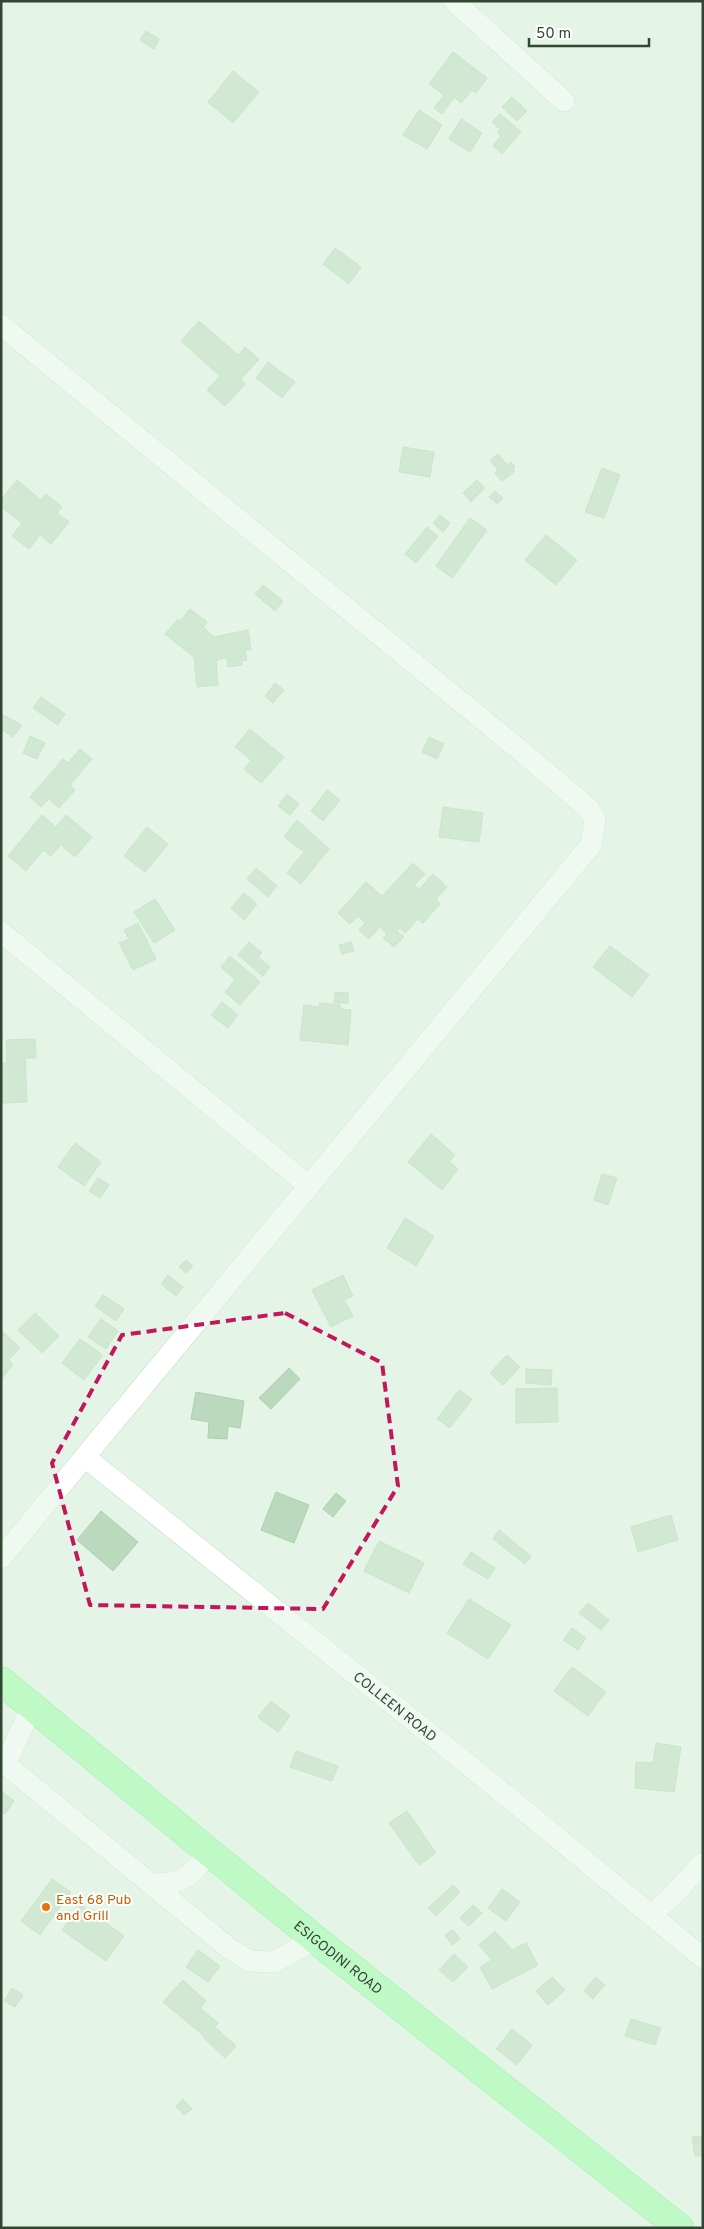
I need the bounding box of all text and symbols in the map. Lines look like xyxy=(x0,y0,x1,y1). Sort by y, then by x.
scale bar xyxy=(529,15,649,47)
text: 50 m xyxy=(536,25,571,44)
street label: COLLEEN ROAD xyxy=(349,1669,439,1746)
place label: East 68 Pub and Grill xyxy=(56,1892,131,1925)
marker: East 68 Pub and Grill xyxy=(40,1901,52,1913)
street label: ESIGODINI ROAD xyxy=(290,1918,385,1999)

